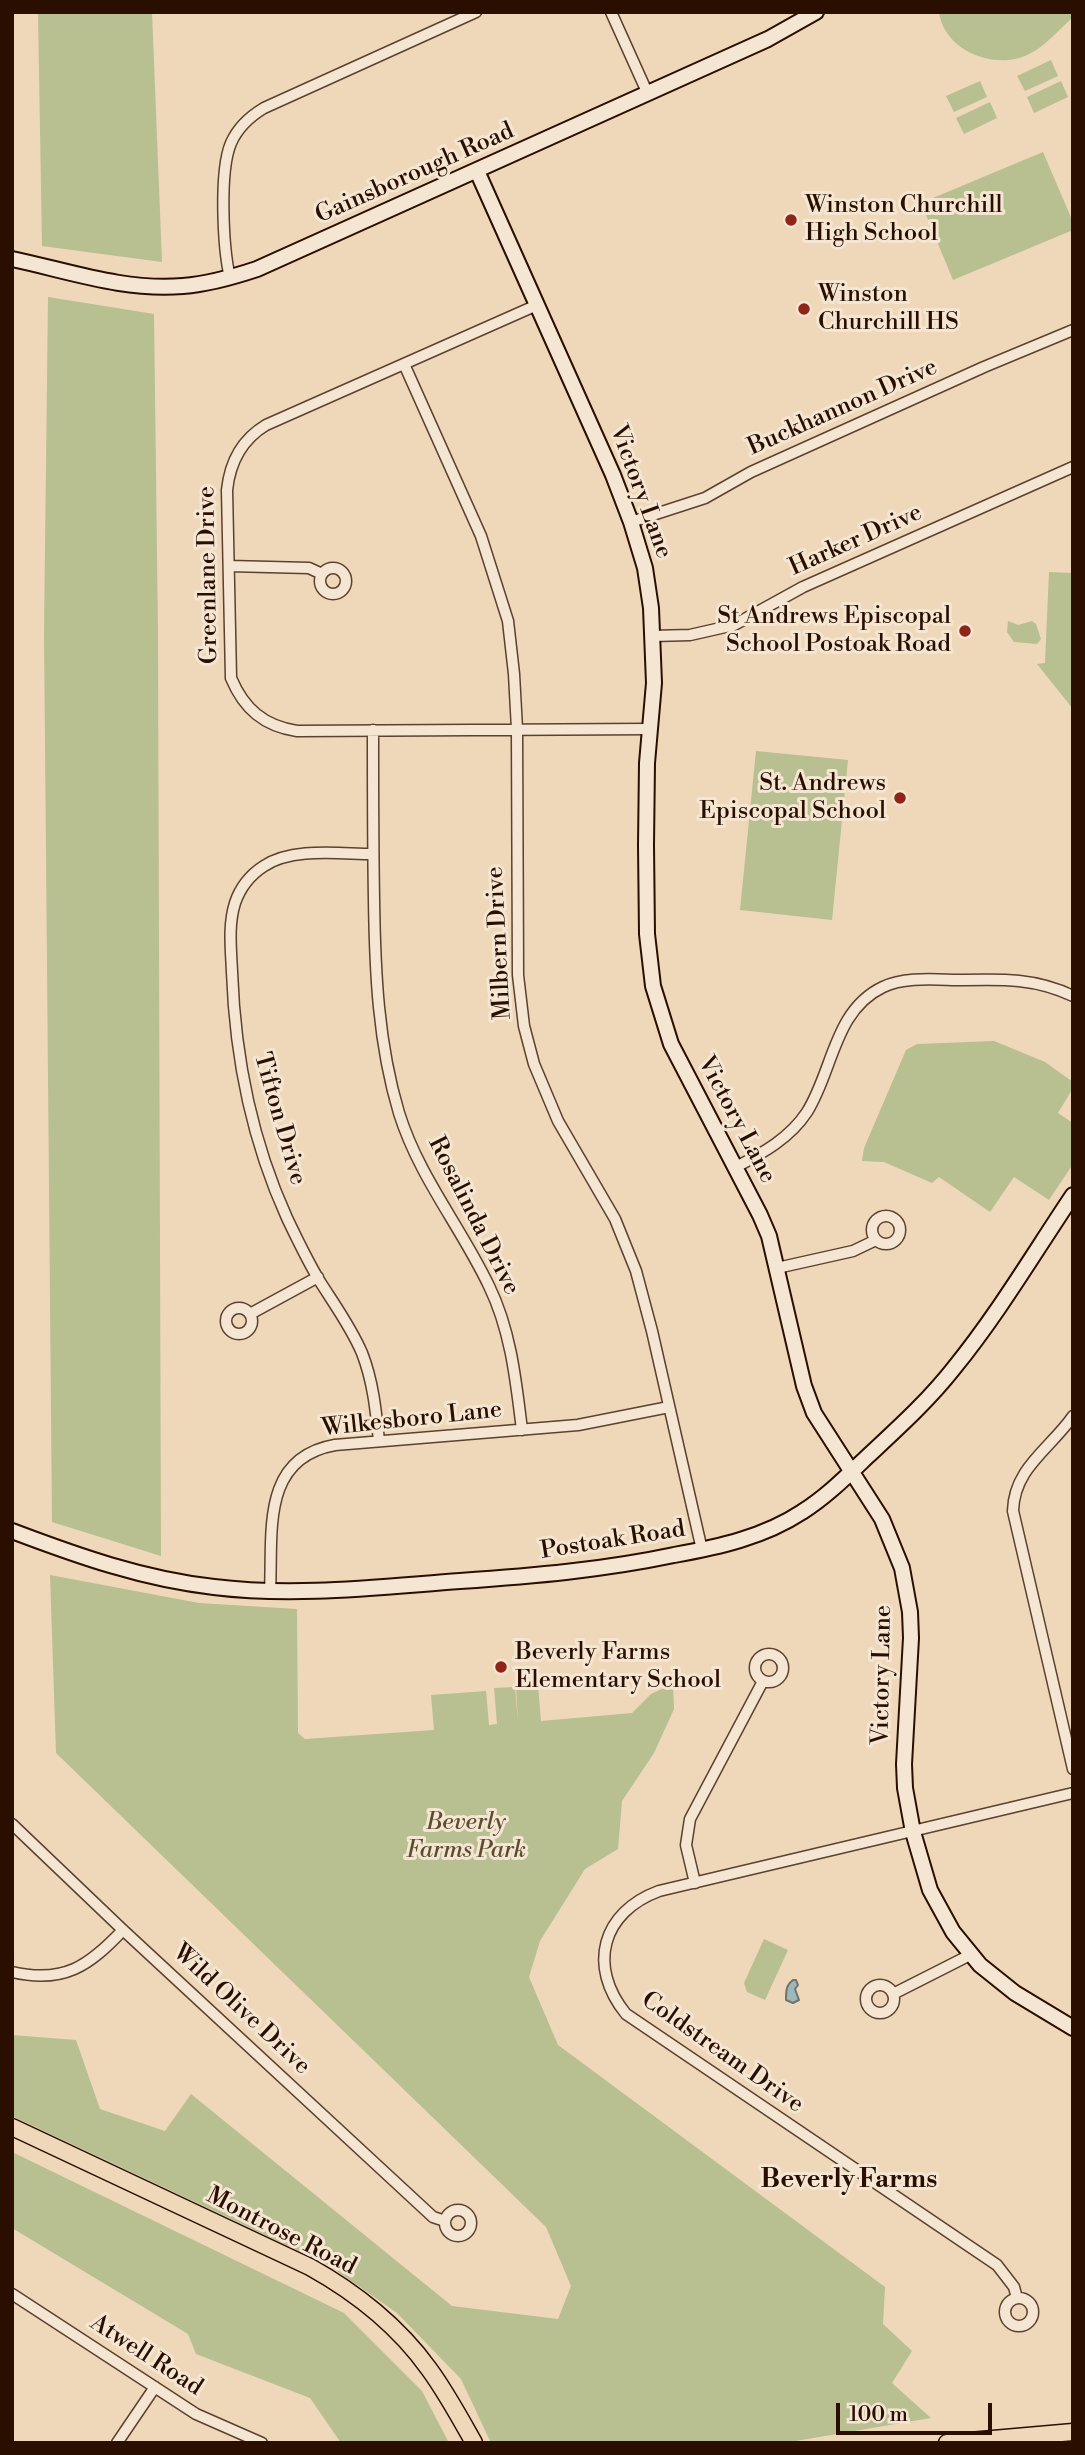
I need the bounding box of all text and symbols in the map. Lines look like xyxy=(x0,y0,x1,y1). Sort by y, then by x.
street label: Gainsborough Road xyxy=(311,117,519,231)
place label: Winston Churchill High School xyxy=(805,192,1003,248)
marker: Winston Churchill High School xyxy=(783,212,799,228)
place label: Winston Churchill HS xyxy=(818,281,959,337)
marker: Winston Churchill HS xyxy=(796,301,812,317)
street label: Buckhannon Drive xyxy=(744,353,942,463)
street label: Victory Lane xyxy=(603,421,677,563)
street label: Greenlane Drive xyxy=(193,486,225,664)
street label: Harker Drive xyxy=(785,499,927,583)
place label: St Andrews Episcopal School Postoak Road xyxy=(717,603,951,659)
marker: St Andrews Episcopal School Postoak Road xyxy=(957,623,973,639)
place label: St. Andrews Episcopal School xyxy=(699,770,886,826)
marker: St. Andrews Episcopal School xyxy=(892,790,908,806)
street label: Milbern Drive xyxy=(482,866,518,1020)
street label: Tifton Drive xyxy=(246,1050,312,1188)
street label: Victory Lane xyxy=(690,1052,782,1188)
street label: Rosalinda Drive xyxy=(421,1132,525,1300)
street label: Wilkesboro Lane xyxy=(320,1396,504,1444)
street label: Postoak Road xyxy=(539,1515,687,1567)
street label: Victory Lane xyxy=(867,1605,899,1745)
place label: Beverly Farms Elementary School xyxy=(515,1639,721,1695)
marker: Beverly Farms Elementary School xyxy=(493,1659,509,1675)
park label: Beverly Farms Park xyxy=(406,1809,526,1865)
street label: Wild Olive Drive xyxy=(166,1939,316,2081)
street label: Coldstream Drive xyxy=(635,1986,809,2120)
district label: Beverly Farms xyxy=(761,2165,937,2197)
street label: Montrose Road xyxy=(201,2182,361,2282)
street label: Atwell Road xyxy=(84,2309,208,2403)
scale bar xyxy=(840,2388,996,2432)
text: 100 m xyxy=(849,2402,908,2428)

